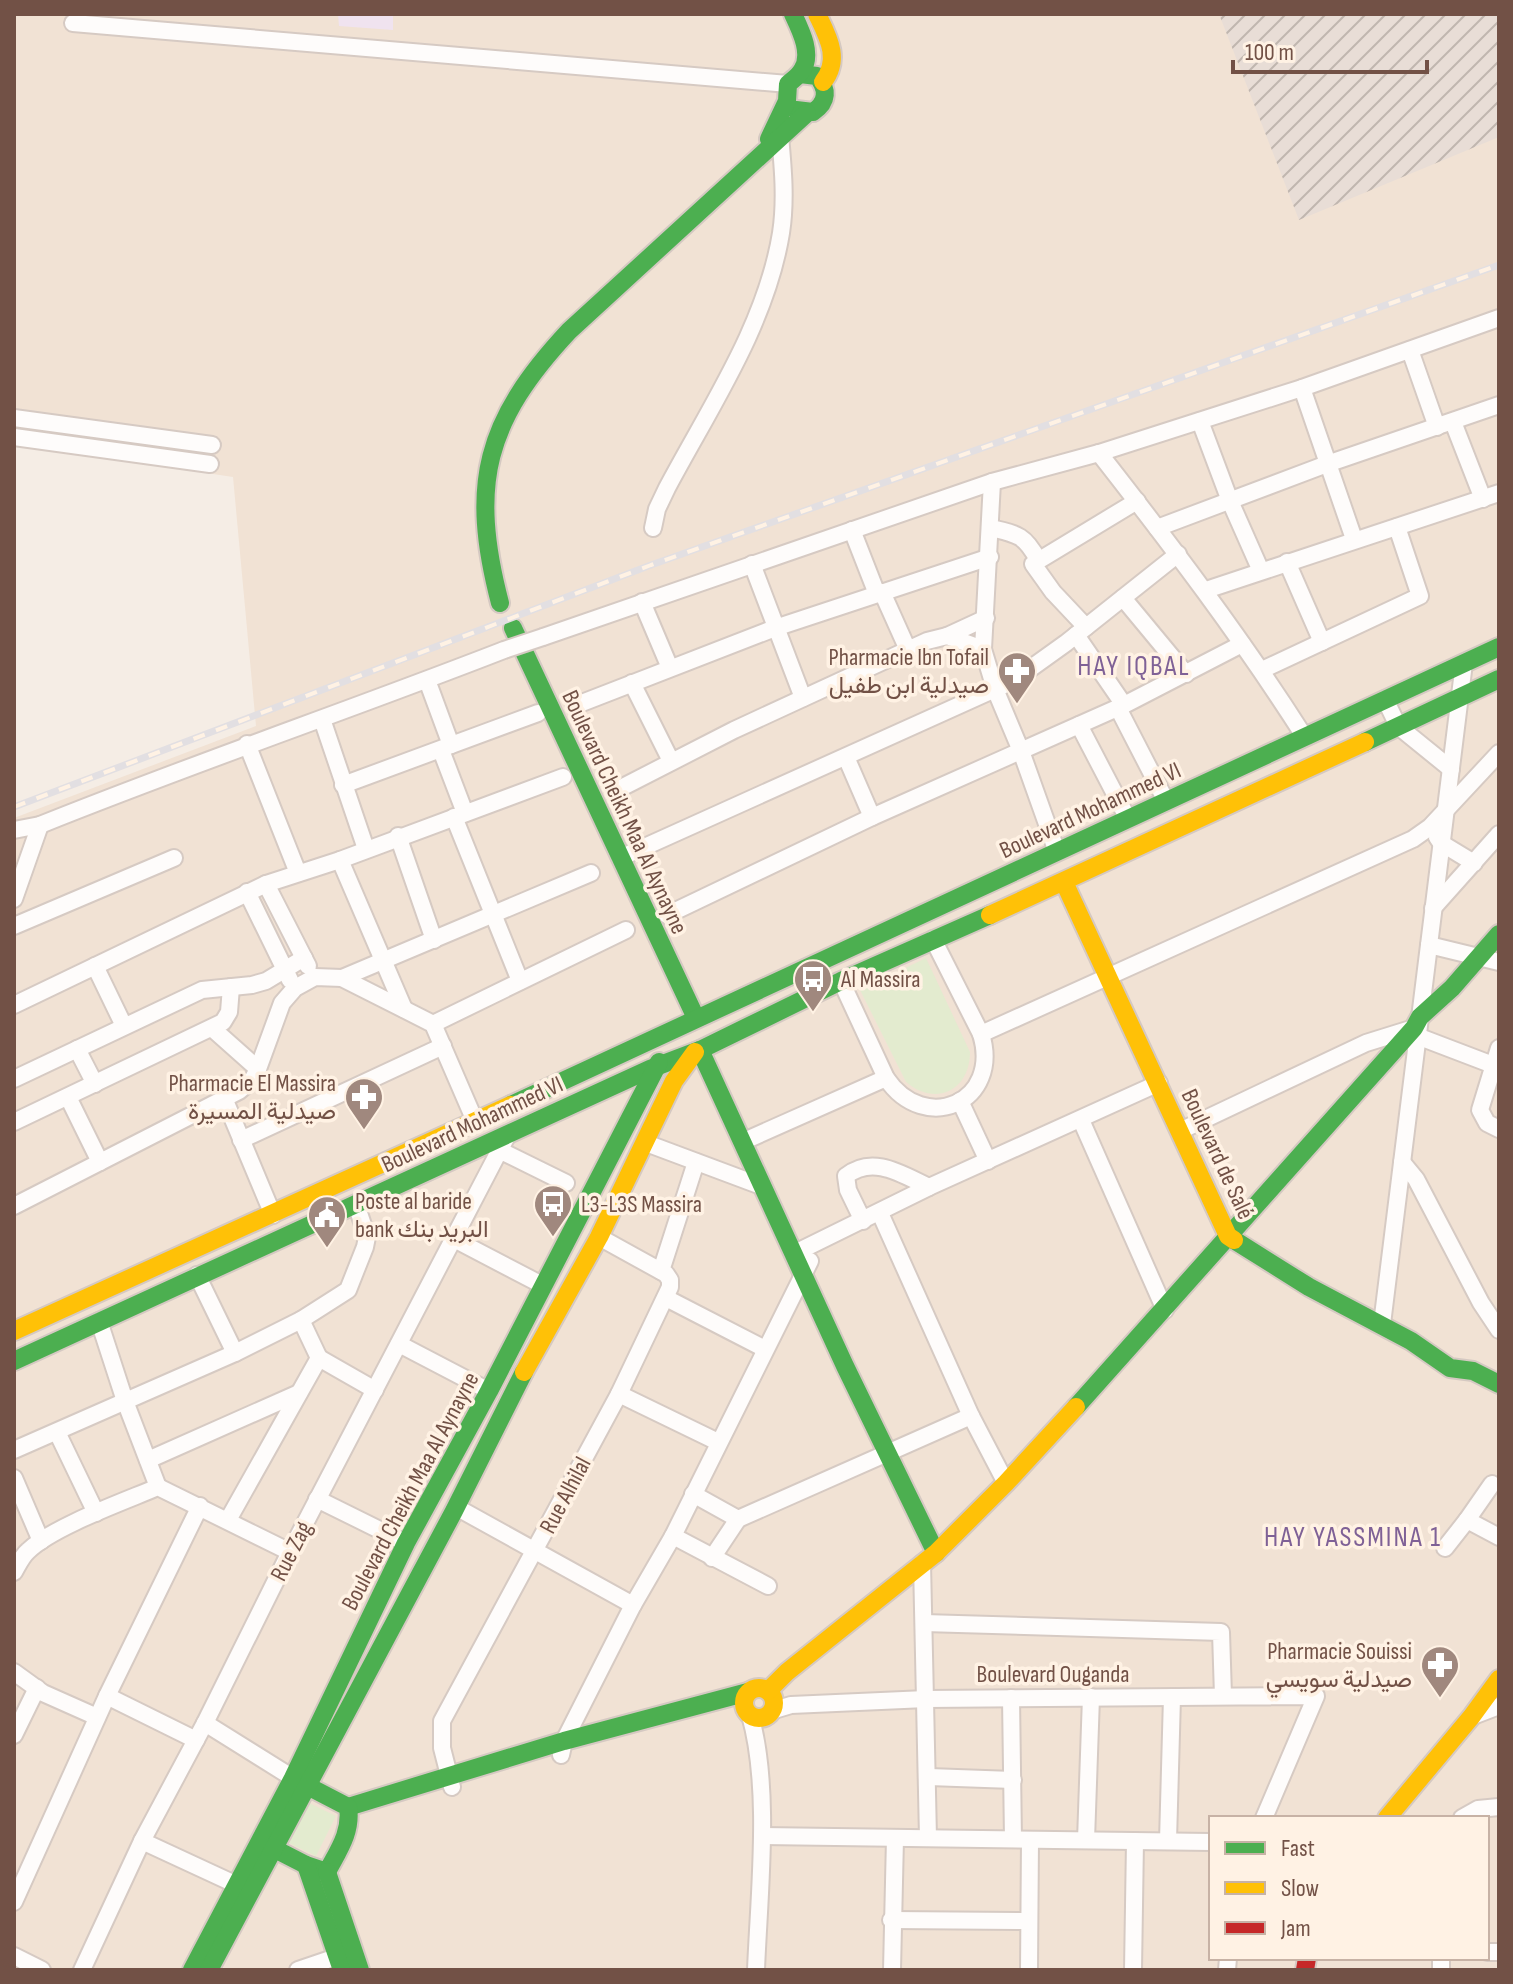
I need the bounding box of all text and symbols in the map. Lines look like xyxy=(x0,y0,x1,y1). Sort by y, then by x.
scale bar xyxy=(1233,24,1427,74)
text: 100 m xyxy=(1245,38,1294,67)
place label: Pharmacie Ibn Tofail صيدلية ابن طفيل xyxy=(829,643,989,700)
pharmacy icon: Pharmacie Ibn Tofail صيدلية ابن طفيل xyxy=(996,650,1038,705)
district label: HAY IQBAL xyxy=(1077,650,1191,683)
street label: Boulevard Cheikh Maa Al Aynayne xyxy=(555,686,694,939)
street label: Boulevard Mohammed VI xyxy=(995,756,1186,865)
bus stop icon: Al Massira xyxy=(792,958,834,1013)
place label: Al Massira xyxy=(840,965,921,994)
place label: Pharmacie El Massira صيدلية المسيرة xyxy=(168,1069,336,1126)
street label: Boulevard Mohammed VI xyxy=(377,1070,568,1179)
pharmacy icon: Pharmacie El Massira صيدلية المسيرة xyxy=(343,1076,385,1131)
street label: Boulevard de Salé xyxy=(1175,1085,1260,1224)
bus stop icon: L3-L3S Massira xyxy=(532,1183,574,1238)
place label: Poste al baride bank البريد بنك xyxy=(355,1187,489,1244)
place label: L3-L3S Massira xyxy=(581,1190,702,1219)
public building icon: Poste al baride bank البريد بنك xyxy=(306,1194,348,1249)
street label: Boulevard Cheikh Maa Al Aynayne xyxy=(335,1367,486,1615)
street label: Rue Alhilal xyxy=(533,1452,598,1538)
street label: Rue Zag xyxy=(264,1517,319,1586)
district label: HAY YASSMINA 1 xyxy=(1264,1521,1442,1554)
place label: Pharmacie Souissi صيدلية سويسي xyxy=(1266,1637,1412,1698)
pharmacy icon: Pharmacie Souissi صيدلية سويسي xyxy=(1419,1644,1461,1699)
street label: Boulevard Ouganda xyxy=(977,1660,1130,1689)
legend xyxy=(1209,1816,1489,1960)
text: Fast xyxy=(1281,1834,1315,1863)
text: Slow xyxy=(1281,1874,1319,1903)
text: Jam xyxy=(1280,1914,1311,1943)

